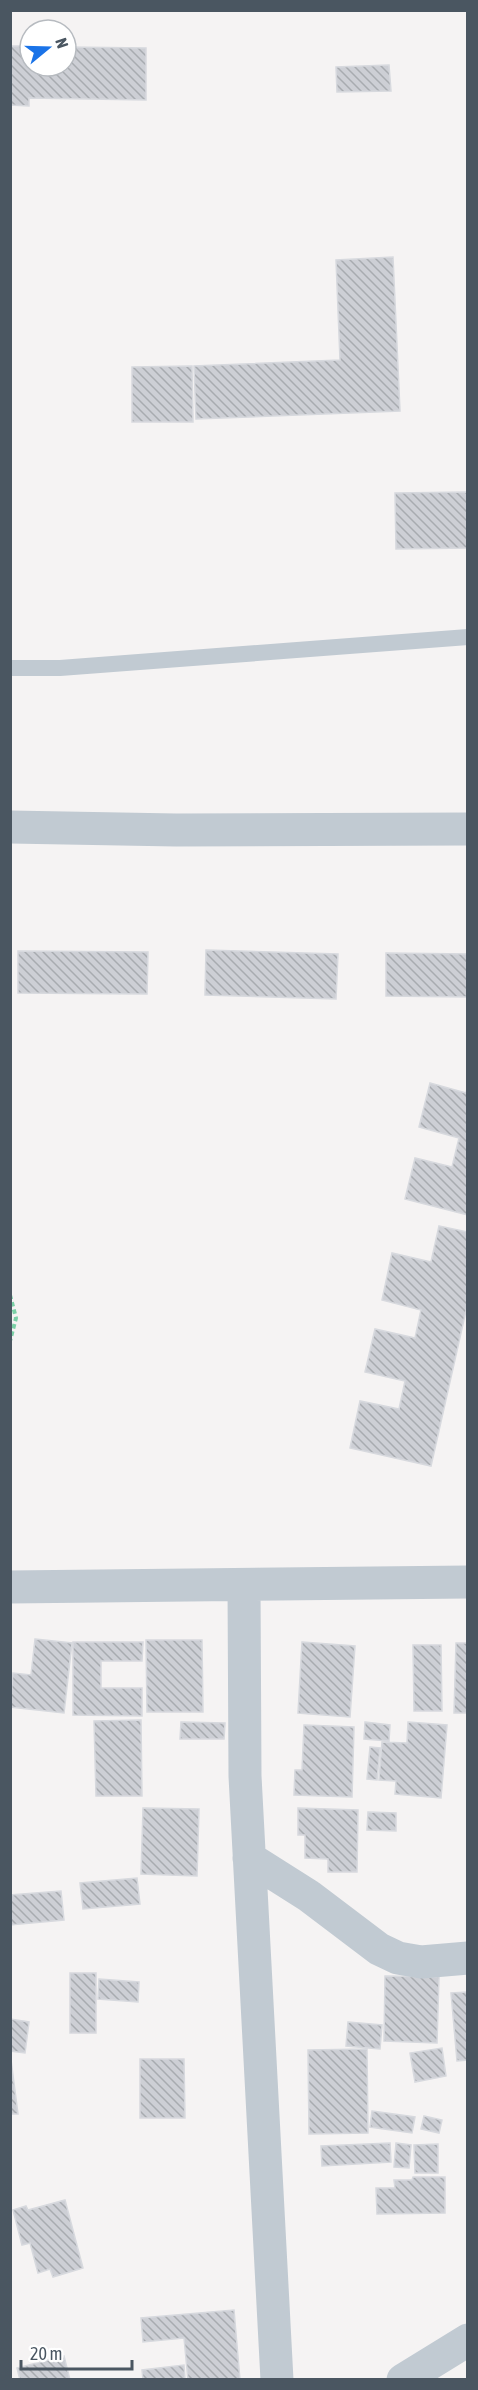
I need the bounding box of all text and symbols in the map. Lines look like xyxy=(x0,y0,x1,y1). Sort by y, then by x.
north arrow xyxy=(18,18,78,78)
text: N xyxy=(52,36,72,51)
scale bar xyxy=(21,2333,132,2371)
text: 20 m xyxy=(30,2343,62,2364)

